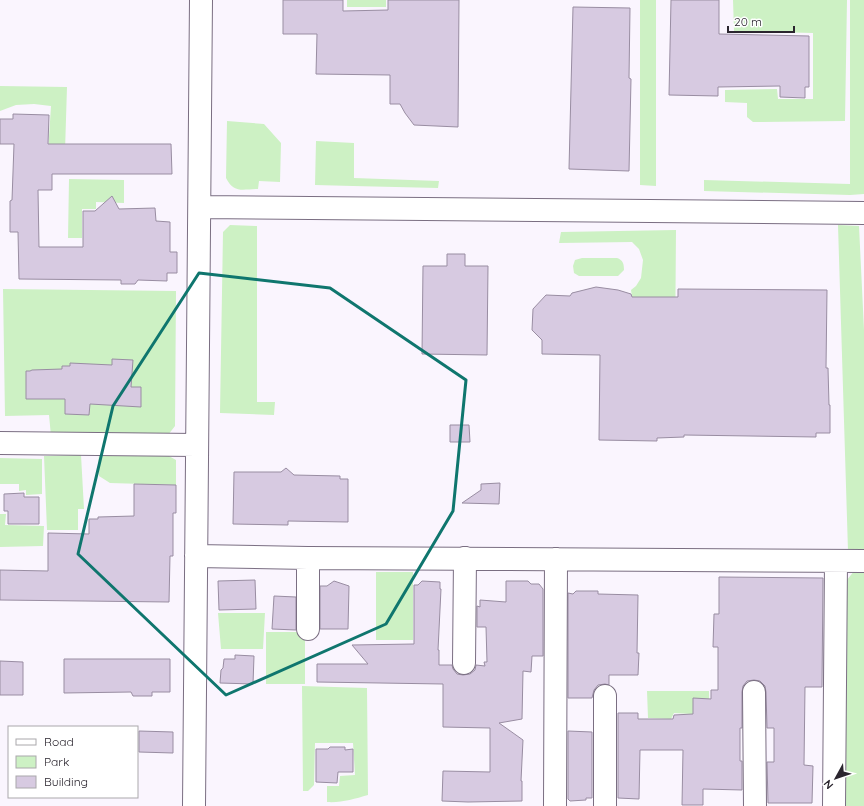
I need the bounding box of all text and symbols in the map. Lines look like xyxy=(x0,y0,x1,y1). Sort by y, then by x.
scale bar xyxy=(728,8,794,34)
text: 20 m xyxy=(734,14,762,29)
legend xyxy=(8,726,138,798)
text: Road xyxy=(44,734,74,749)
text: Park xyxy=(44,754,69,769)
north arrow xyxy=(816,758,856,798)
text: Building xyxy=(44,774,88,789)
text: N xyxy=(820,777,836,792)

